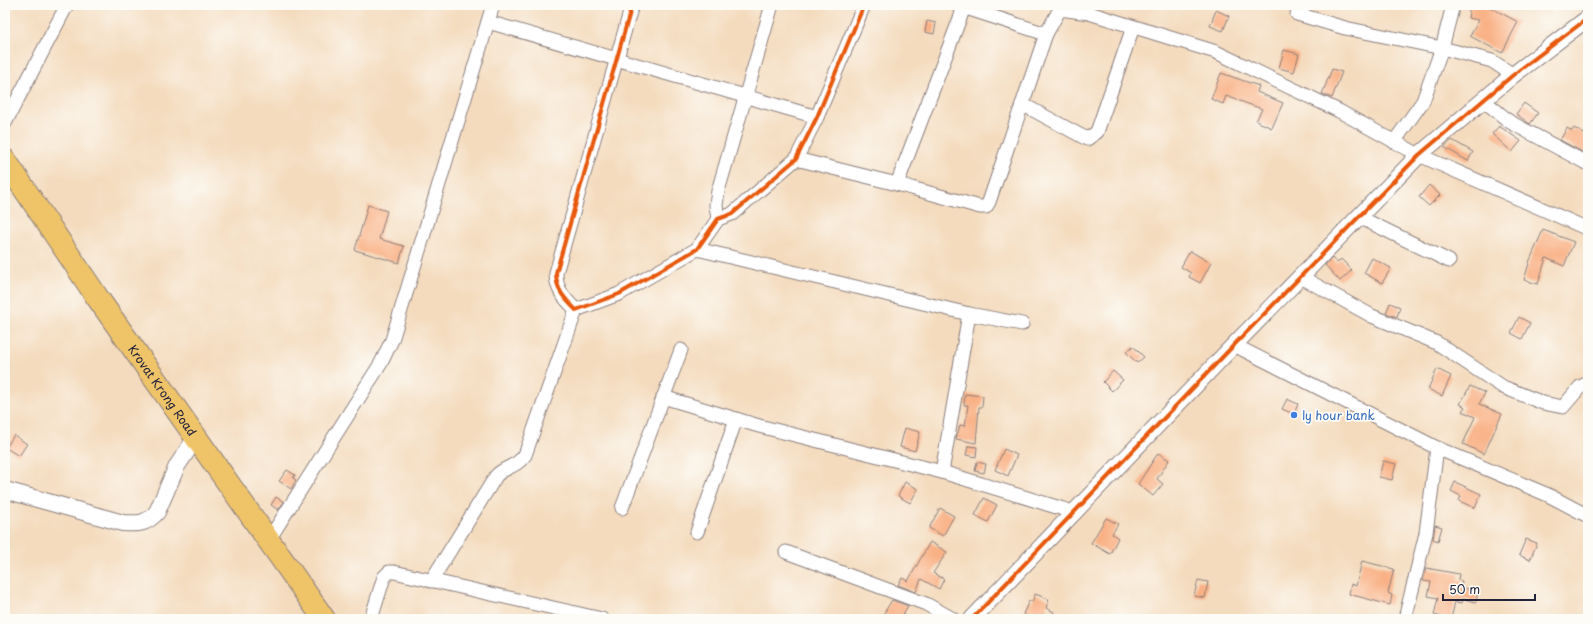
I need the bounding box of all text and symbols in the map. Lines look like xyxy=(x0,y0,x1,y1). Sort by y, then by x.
street label: Krovat Krong Road xyxy=(124,341,201,439)
place label: ly hour bank xyxy=(1302,406,1375,424)
marker: ly hour bank xyxy=(1289,410,1299,420)
scale bar xyxy=(1443,576,1535,602)
text: 50 m xyxy=(1449,580,1480,598)

